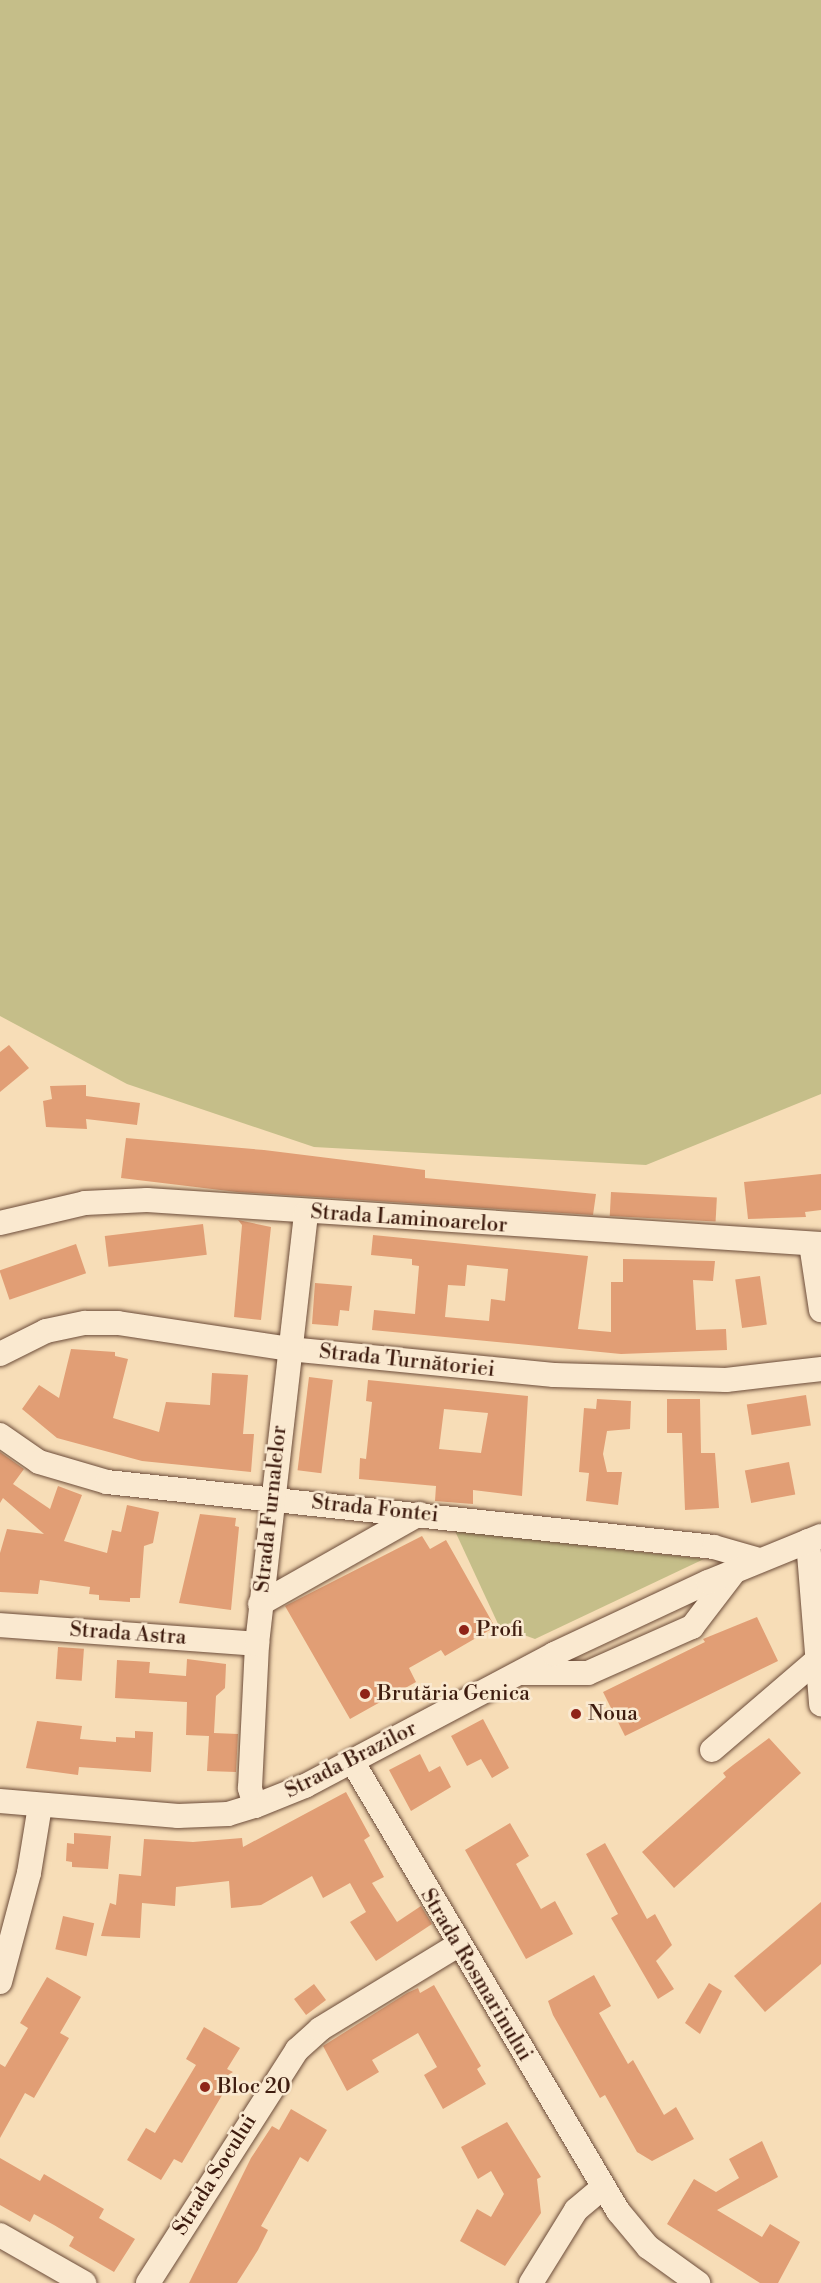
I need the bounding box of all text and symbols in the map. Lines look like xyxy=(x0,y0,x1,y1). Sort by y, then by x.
street label: Strada Laminoarelor xyxy=(310,1200,508,1238)
street label: Strada Turnătoriei xyxy=(318,1339,496,1383)
street label: Strada Furnalelor xyxy=(250,1424,292,1594)
street label: Strada Fontei xyxy=(310,1490,440,1528)
street label: Strada Astra xyxy=(69,1617,187,1651)
place label: Profi xyxy=(476,1617,524,1643)
marker: Profi xyxy=(457,1623,471,1637)
place label: Brutăria Genica xyxy=(377,1681,530,1707)
marker: Brutăria Genica xyxy=(358,1687,372,1701)
place label: Noua xyxy=(588,1701,638,1727)
marker: Noua xyxy=(569,1707,583,1721)
street label: Strada Brazilor xyxy=(281,1716,421,1804)
street label: Strada Rosmarinului xyxy=(415,1884,537,2066)
place label: Bloc 20 xyxy=(217,2074,291,2100)
marker: Bloc 20 xyxy=(198,2080,212,2094)
street label: Strada Socului xyxy=(168,2110,262,2240)

